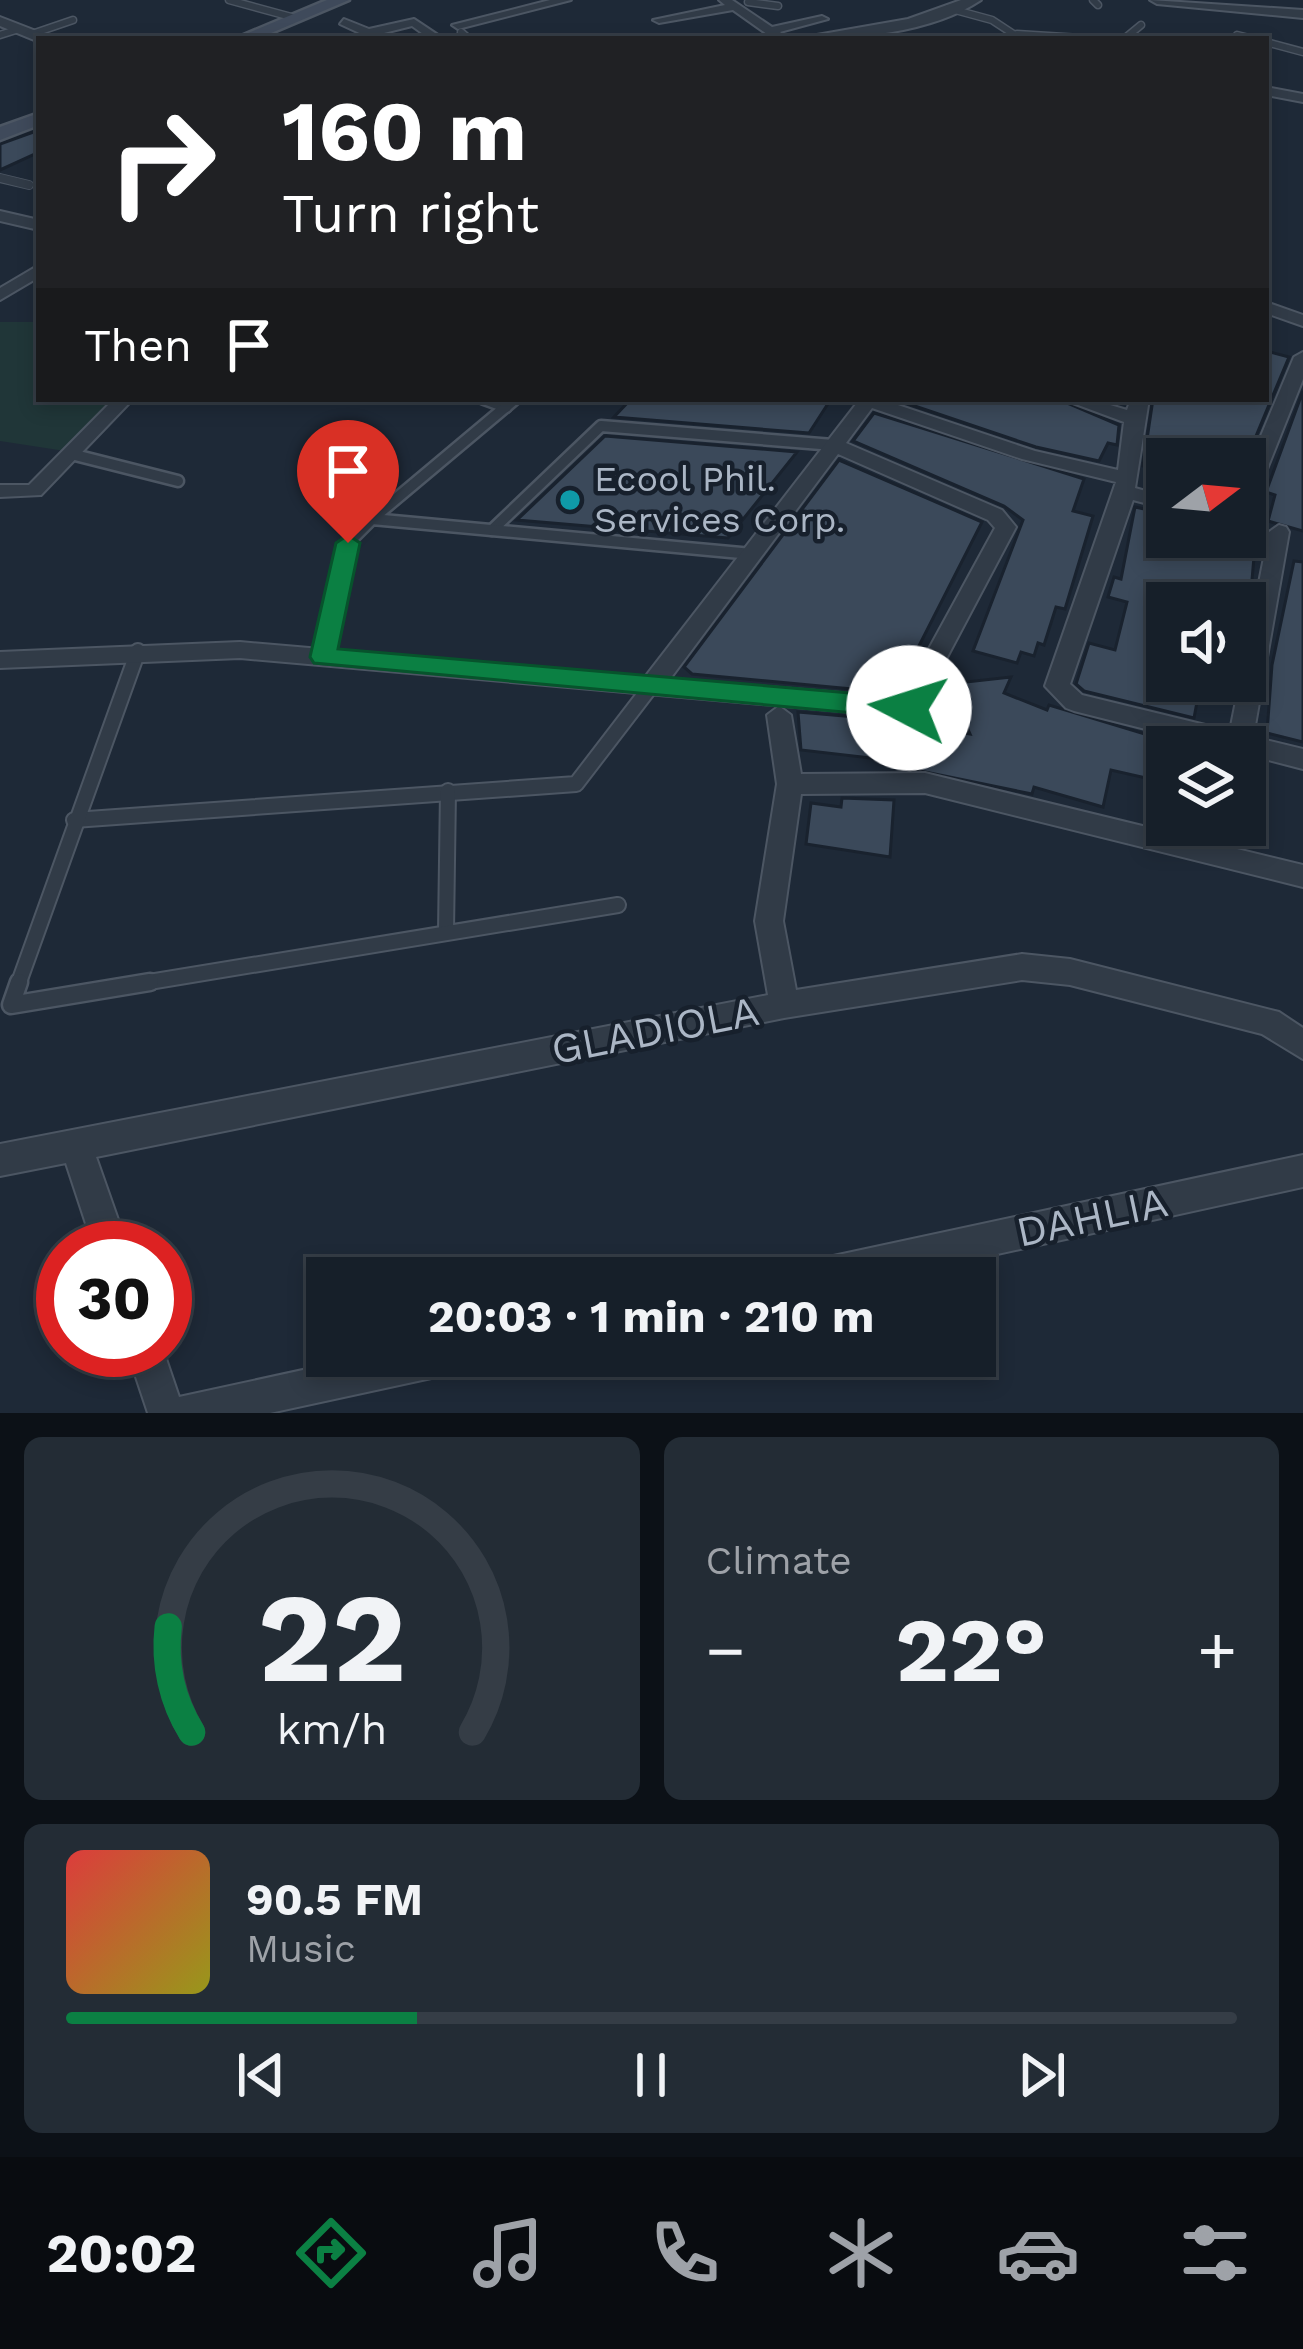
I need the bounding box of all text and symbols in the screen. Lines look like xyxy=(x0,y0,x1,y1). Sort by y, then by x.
text: 160 m xyxy=(282,82,527,180)
icon: right xyxy=(84,84,240,240)
text: Turn right xyxy=(282,182,539,245)
icon: arrive xyxy=(216,312,282,378)
text: Then xyxy=(84,319,192,372)
pin xyxy=(297,420,399,543)
icon: arrive xyxy=(315,438,381,504)
north arrow xyxy=(1146,438,1266,558)
map controls xyxy=(1146,438,1266,846)
place label: Ecool Phil. Services Corp. xyxy=(594,458,845,541)
marker: Ecool Phil. Services Corp. xyxy=(557,487,583,513)
button: sound xyxy=(1146,582,1266,702)
position arrow xyxy=(846,645,972,771)
button: layers xyxy=(1146,726,1266,846)
street label: GLADIOLA xyxy=(547,986,763,1074)
street label: DAHLIA xyxy=(1012,1177,1172,1257)
speed limit sign: 30 xyxy=(36,1221,192,1377)
text: 20:03 · 1 min · 210 m xyxy=(428,1290,874,1343)
text: Climate xyxy=(706,1538,852,1583)
text: 22 xyxy=(257,1565,406,1711)
text: 22° xyxy=(895,1597,1047,1703)
text: − xyxy=(706,1612,745,1689)
text: + xyxy=(1197,1612,1237,1689)
text: km/h xyxy=(276,1703,387,1753)
text: 90.5 FM xyxy=(246,1873,423,1926)
text: Music xyxy=(246,1926,356,1971)
icon: previous xyxy=(228,2042,294,2108)
icon: pause xyxy=(618,2042,684,2108)
icon: next xyxy=(1009,2042,1075,2108)
icon: directions xyxy=(289,2211,373,2295)
icon: music xyxy=(466,2211,550,2295)
icon: phone xyxy=(643,2211,727,2295)
icon: climate xyxy=(819,2211,903,2295)
icon: car xyxy=(996,2211,1080,2295)
icon: filters xyxy=(1173,2211,1257,2295)
text: 20:02 xyxy=(46,2222,197,2285)

